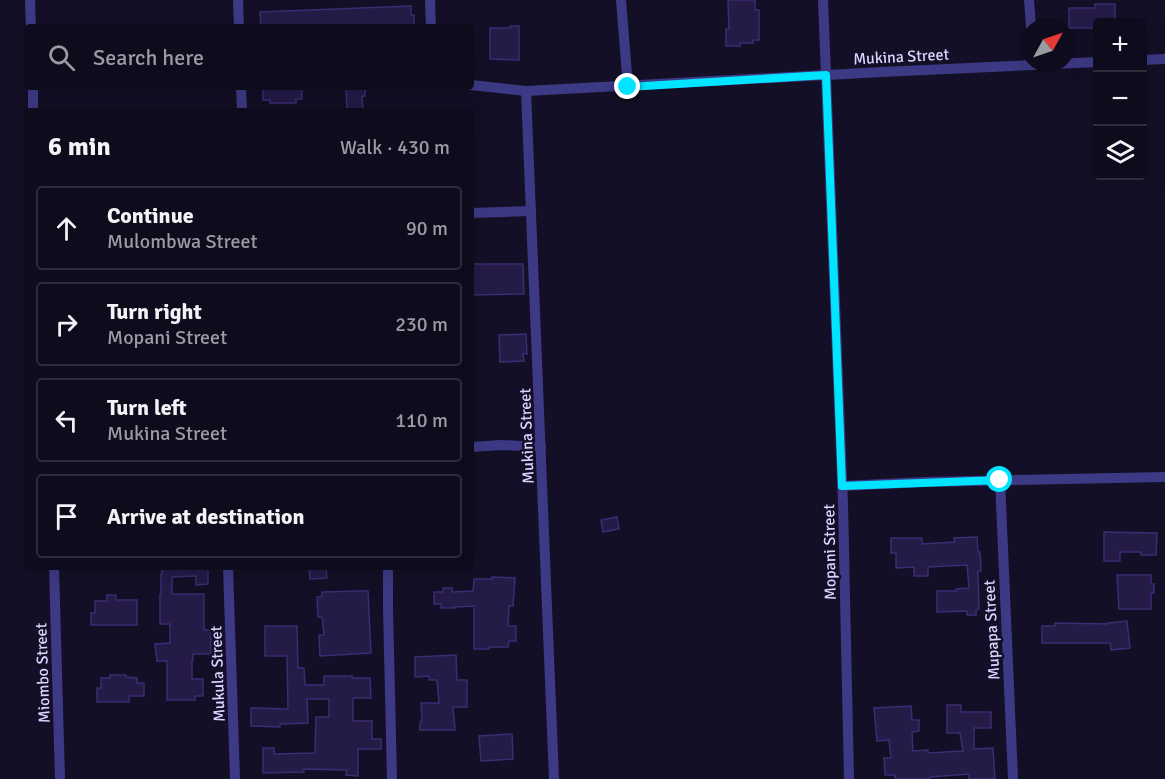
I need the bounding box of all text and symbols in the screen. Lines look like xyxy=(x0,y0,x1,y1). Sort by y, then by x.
north arrow xyxy=(1021,18,1075,72)
map controls xyxy=(1093,18,1147,180)
button: + xyxy=(1093,18,1147,72)
search box xyxy=(24,24,474,90)
icon: search xyxy=(45,41,78,74)
text: Search here xyxy=(93,44,204,71)
street label: Mukina Street xyxy=(853,44,950,69)
button: − xyxy=(1093,72,1147,126)
route end xyxy=(614,73,640,99)
button: layers xyxy=(1093,126,1147,180)
text: 6 min xyxy=(48,131,111,163)
text: Walk · 430 m xyxy=(340,135,450,160)
text: Continue xyxy=(107,202,194,229)
icon: ahead xyxy=(50,212,83,245)
text: 90 m xyxy=(406,216,448,241)
text: Mulombwa Street xyxy=(107,229,258,254)
text: Turn right xyxy=(107,298,202,325)
icon: right xyxy=(50,308,83,341)
text: 230 m xyxy=(395,312,448,337)
text: Mopani Street xyxy=(107,325,227,350)
street label: Mukina Street xyxy=(515,387,539,484)
text: Turn left xyxy=(107,394,187,421)
icon: left xyxy=(50,404,83,437)
text: 110 m xyxy=(395,408,448,433)
text: Mukina Street xyxy=(107,421,227,446)
route start xyxy=(986,466,1012,492)
icon: arrive xyxy=(50,500,83,533)
text: Arrive at destination xyxy=(107,503,304,530)
street label: Mopani Street xyxy=(819,503,841,600)
street label: Mupapa Street xyxy=(979,579,1005,680)
street label: Miombo Street xyxy=(31,622,55,723)
street label: Mukula Street xyxy=(206,625,230,722)

